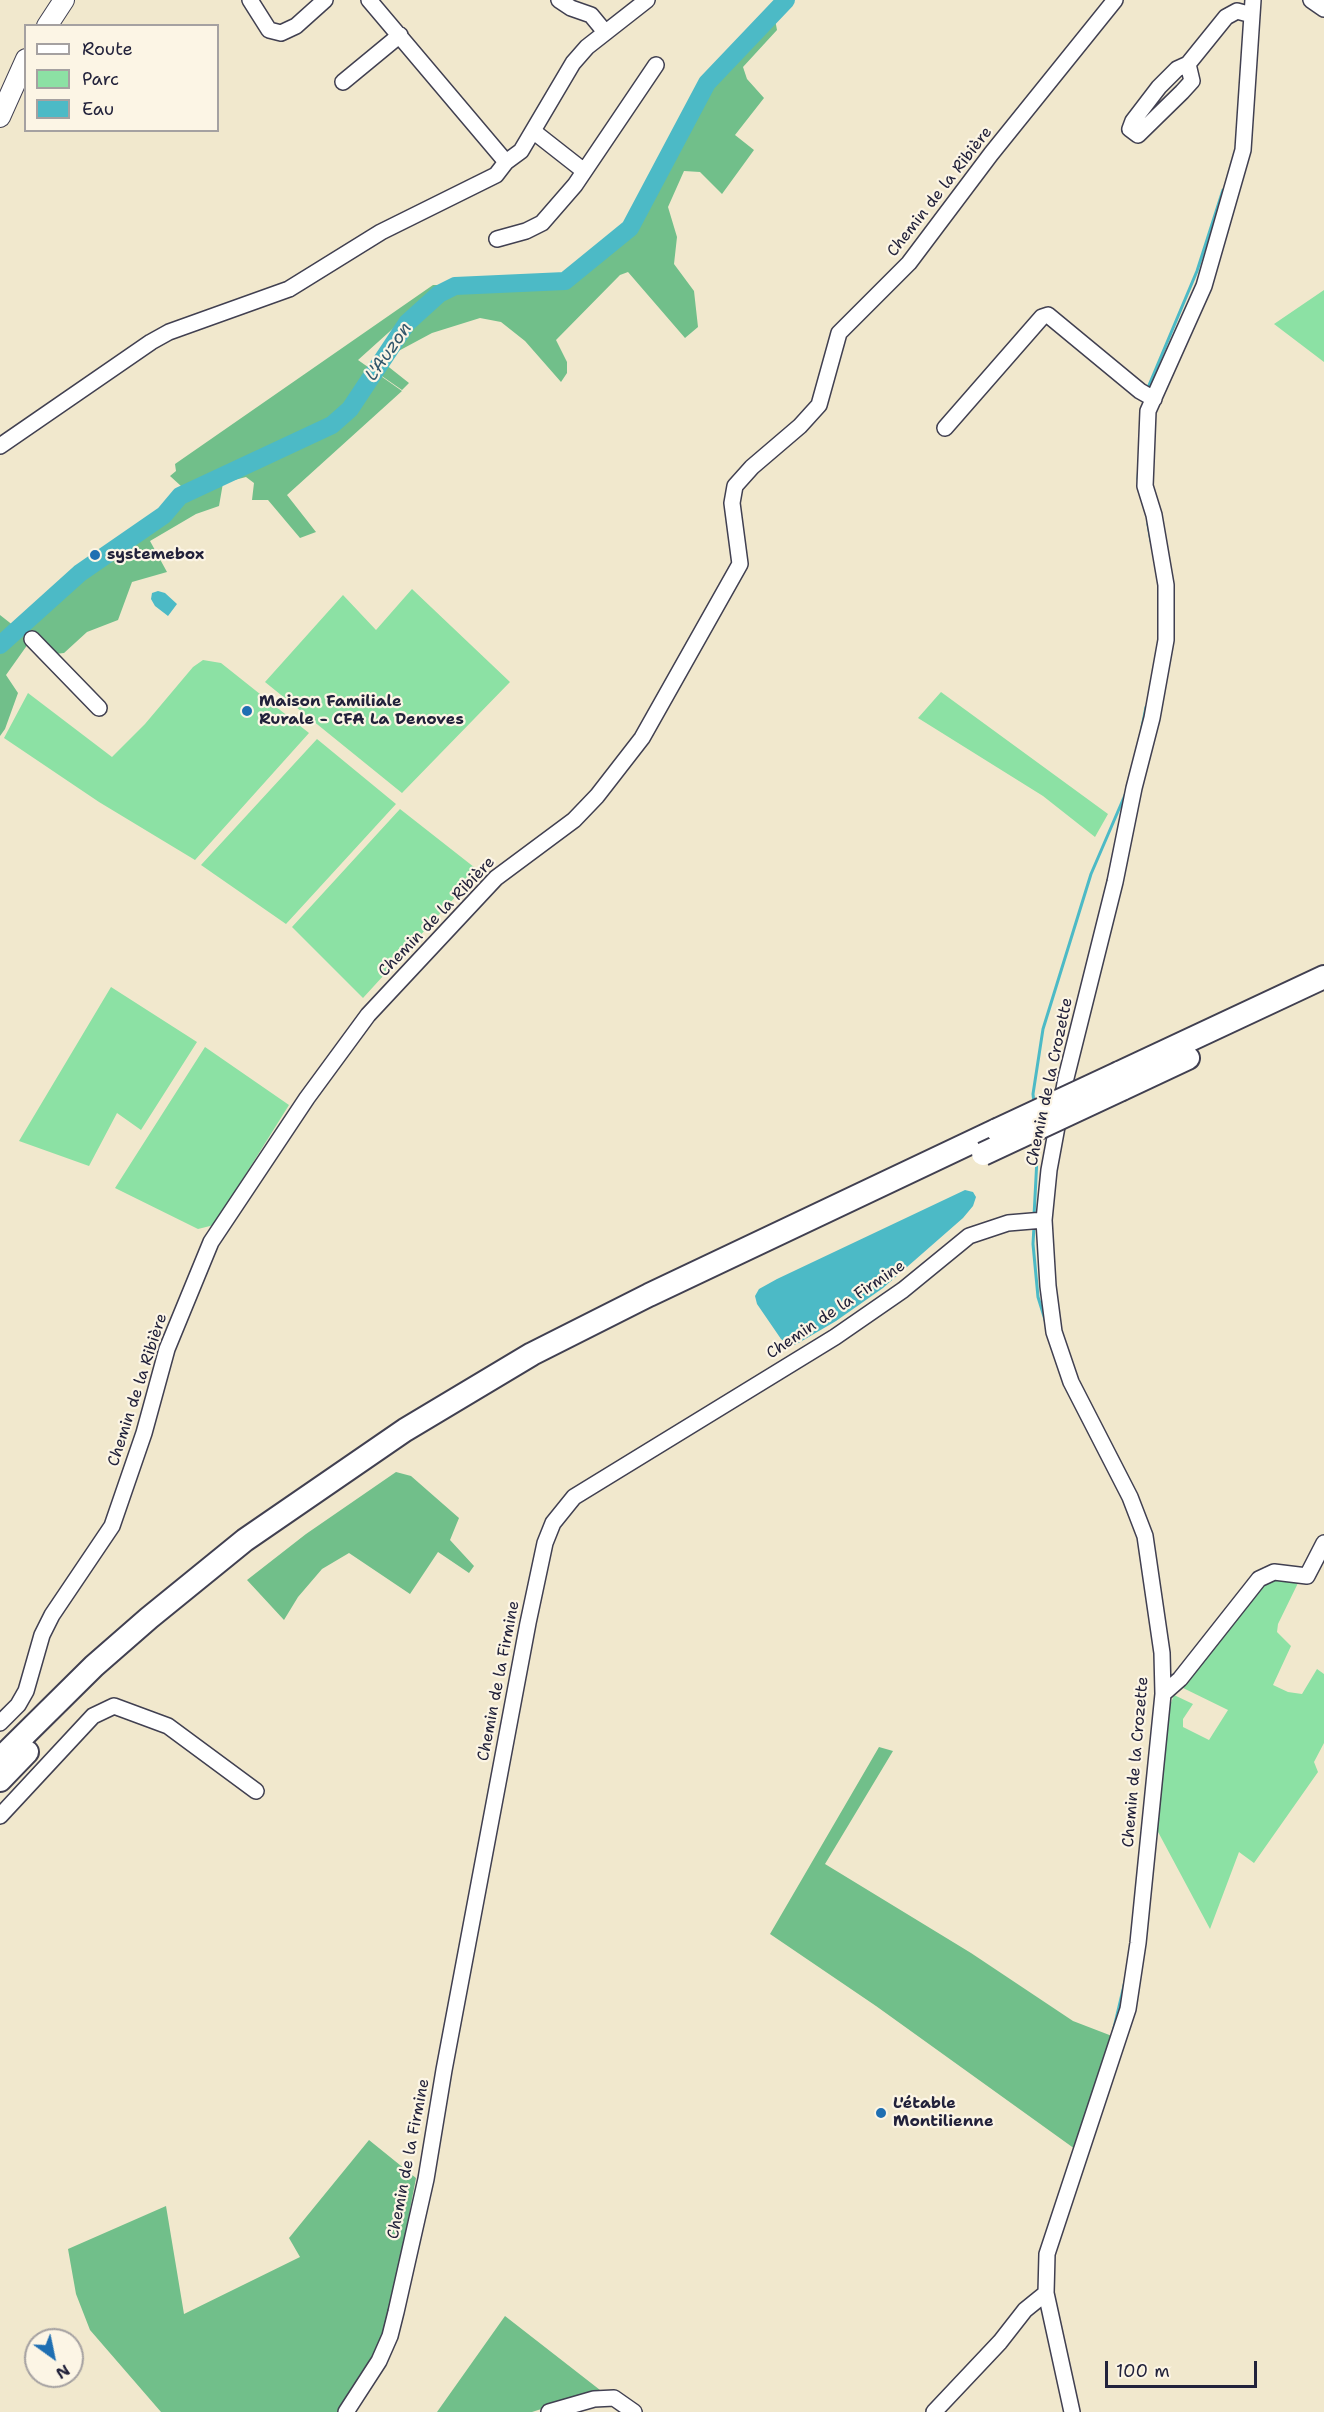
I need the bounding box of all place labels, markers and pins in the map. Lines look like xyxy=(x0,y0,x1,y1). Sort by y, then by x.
place label: systemebox xyxy=(107,545,204,565)
marker: systemebox xyxy=(88,548,102,562)
place label: Maison Familiale Rurale - CFA La Denoves xyxy=(259,692,464,730)
marker: Maison Familiale Rurale - CFA La Denoves xyxy=(240,704,254,718)
place label: L'étable Montilienne xyxy=(893,2094,994,2132)
marker: L'étable Montilienne xyxy=(874,2106,888,2120)

